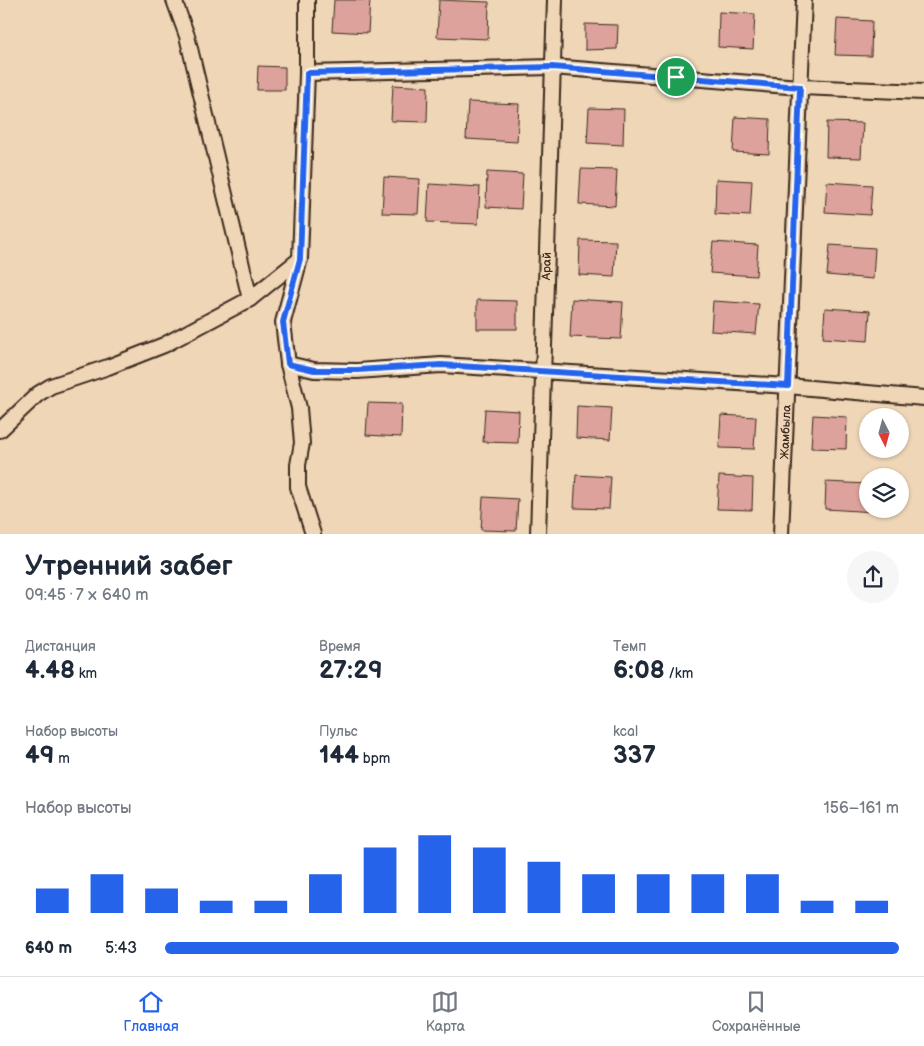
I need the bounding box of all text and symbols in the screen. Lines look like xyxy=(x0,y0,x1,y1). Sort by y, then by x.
pin xyxy=(655,56,697,98)
icon: arrive xyxy=(662,63,690,91)
street label: Арай xyxy=(539,252,554,281)
street label: Жамбыла xyxy=(777,404,794,460)
north arrow xyxy=(859,408,909,458)
map controls xyxy=(859,408,909,518)
button: layers xyxy=(859,468,909,518)
text: Утренний забег xyxy=(25,550,233,583)
button: share xyxy=(847,551,899,603)
text: 09:45 · 7 × 640 m xyxy=(25,586,149,605)
text: Дистанция xyxy=(25,638,96,655)
text: Время xyxy=(319,638,361,655)
text: Темп xyxy=(613,638,646,655)
text: 4.48 xyxy=(25,655,75,686)
text: 27:29 xyxy=(319,655,383,686)
text: 6:08 xyxy=(613,655,665,686)
text: km xyxy=(75,665,97,682)
text: /km xyxy=(665,665,693,682)
text: Набор высоты xyxy=(25,723,118,740)
text: Пульс xyxy=(319,723,358,740)
text: kcal xyxy=(613,723,638,740)
text: 49 xyxy=(25,740,54,771)
text: 144 xyxy=(319,740,359,771)
text: 337 xyxy=(613,740,656,771)
text: m xyxy=(54,750,70,767)
text: bpm xyxy=(359,750,390,767)
text: Набор высоты xyxy=(25,799,132,818)
text: 156–161 m xyxy=(824,799,899,818)
text: 640 m xyxy=(25,939,72,958)
text: 5:43 xyxy=(105,939,137,958)
tab: Главная xyxy=(123,988,179,1035)
tab: Карта xyxy=(426,988,465,1035)
tab: Сохранённые xyxy=(712,988,801,1035)

